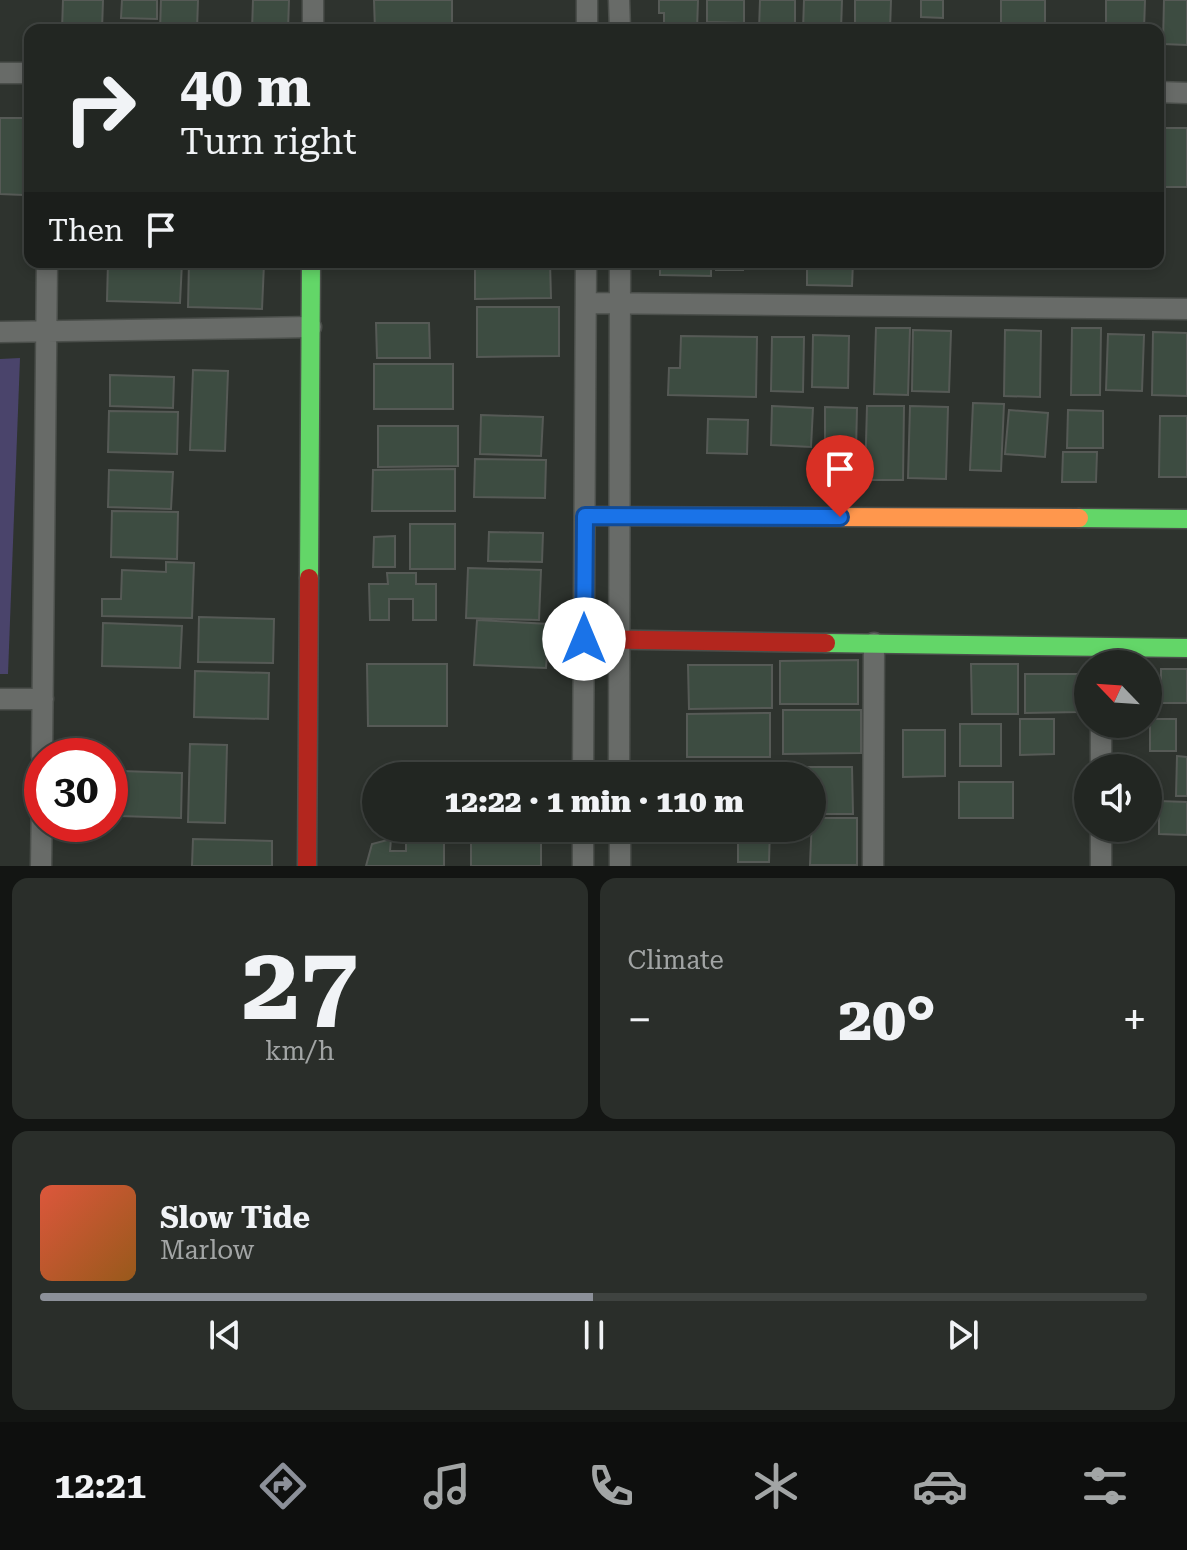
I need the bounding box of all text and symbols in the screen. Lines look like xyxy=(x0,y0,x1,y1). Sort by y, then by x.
text: 40 m xyxy=(180,54,311,120)
icon: right xyxy=(48,56,152,160)
text: Turn right xyxy=(180,121,357,163)
icon: arrive xyxy=(139,208,183,252)
text: Then xyxy=(48,213,123,248)
pin xyxy=(806,435,874,517)
icon: arrive xyxy=(818,447,862,491)
position arrow xyxy=(542,597,626,681)
north arrow xyxy=(1074,650,1162,738)
map controls xyxy=(1074,650,1162,842)
speed limit sign: 30 xyxy=(24,738,128,842)
button: sound xyxy=(1074,754,1162,842)
text: 12:22 · 1 min · 110 m xyxy=(444,784,744,819)
text: 27 xyxy=(242,923,358,1044)
text: Climate xyxy=(628,945,724,975)
text: 20° xyxy=(839,984,936,1055)
text: − xyxy=(628,994,652,1046)
text: + xyxy=(1122,994,1147,1046)
text: km/h xyxy=(265,1036,335,1066)
text: Slow Tide xyxy=(160,1200,310,1235)
text: Marlow xyxy=(160,1235,254,1265)
icon: previous xyxy=(203,1313,247,1357)
icon: pause xyxy=(572,1313,616,1357)
icon: next xyxy=(941,1313,985,1357)
icon: directions xyxy=(255,1458,311,1514)
icon: music xyxy=(419,1458,475,1514)
icon: phone xyxy=(583,1458,639,1514)
icon: climate xyxy=(748,1458,804,1514)
icon: car xyxy=(912,1458,968,1514)
icon: filters xyxy=(1077,1458,1133,1514)
text: 12:21 xyxy=(54,1465,146,1507)

